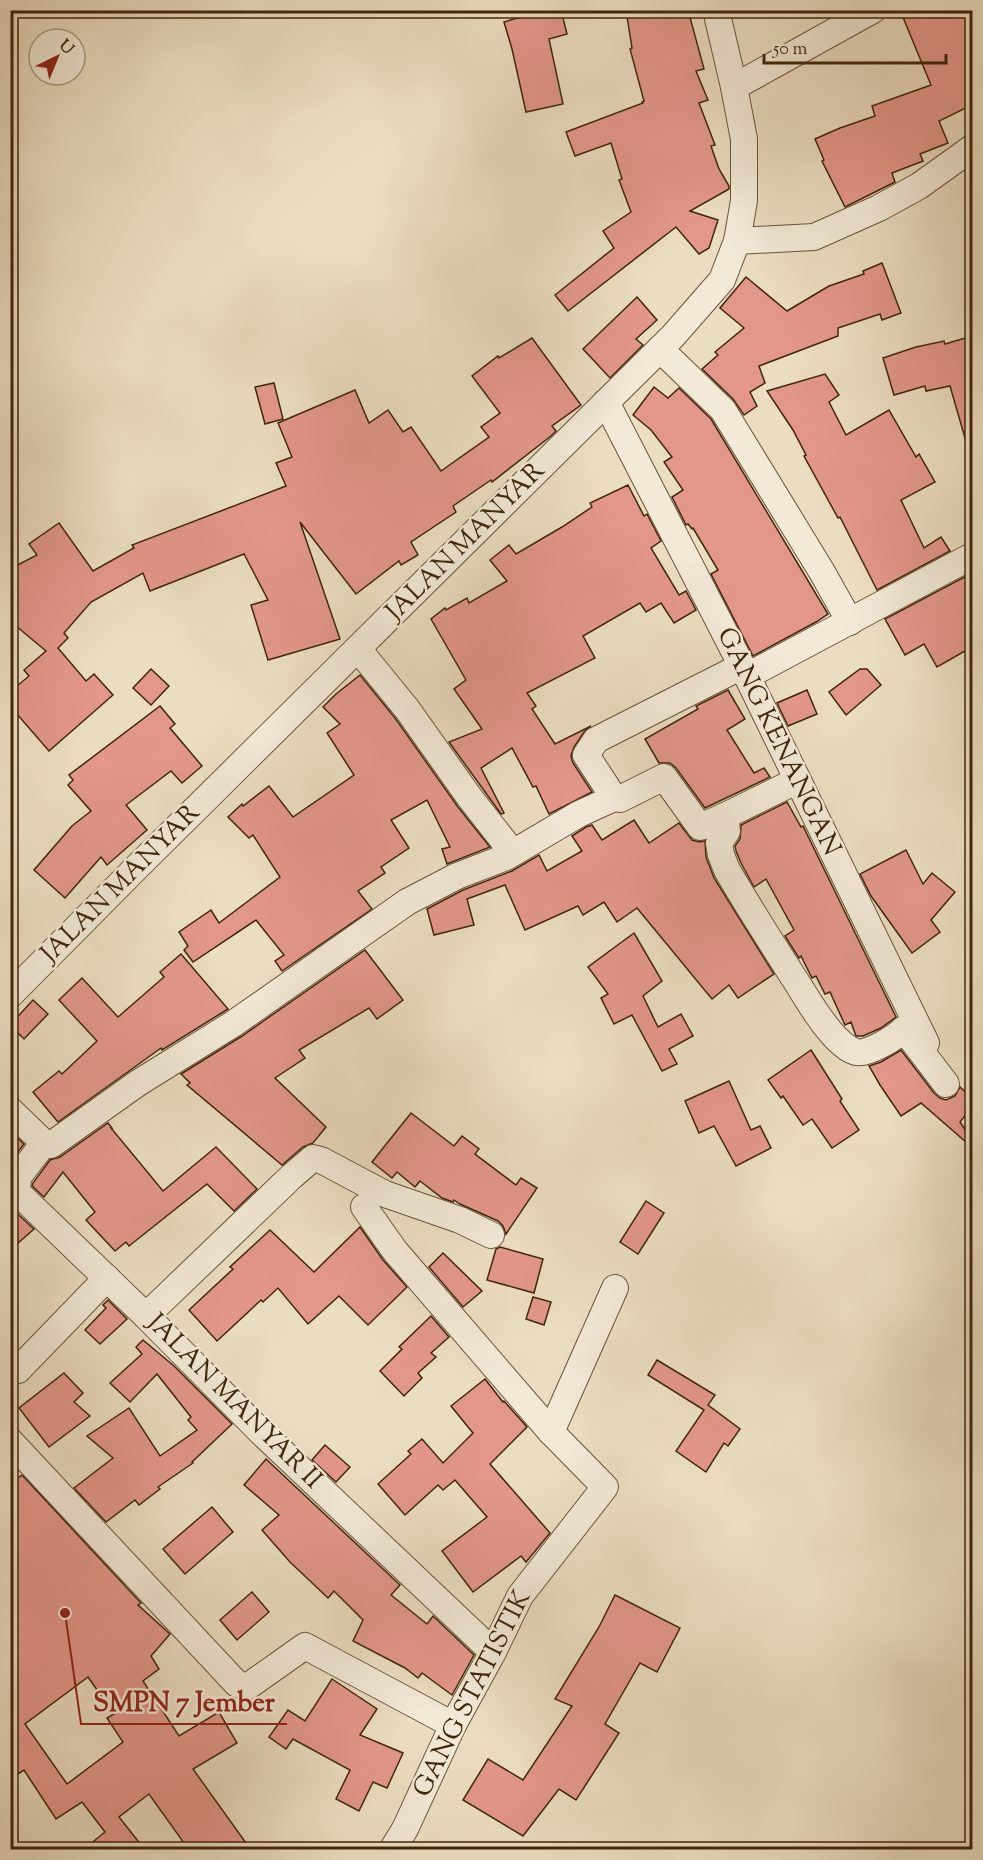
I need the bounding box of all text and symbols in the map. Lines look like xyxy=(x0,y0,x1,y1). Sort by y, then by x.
north arrow xyxy=(27,27,87,87)
scale bar xyxy=(764,27,946,65)
text: U xyxy=(53,35,79,61)
text: 50 m xyxy=(772,37,808,63)
street label: JALAN MANYAR xyxy=(377,454,554,631)
street label: GANG KENANGAN xyxy=(707,622,849,862)
street label: JALAN MANYAR xyxy=(32,796,209,973)
street label: JALAN MANYAR II xyxy=(137,1305,330,1498)
street label: GANG STATISTIK xyxy=(405,1584,541,1804)
callout: SMPN 7 Jember xyxy=(81,1679,287,1724)
text: SMPN 7 Jember xyxy=(93,1685,276,1724)

